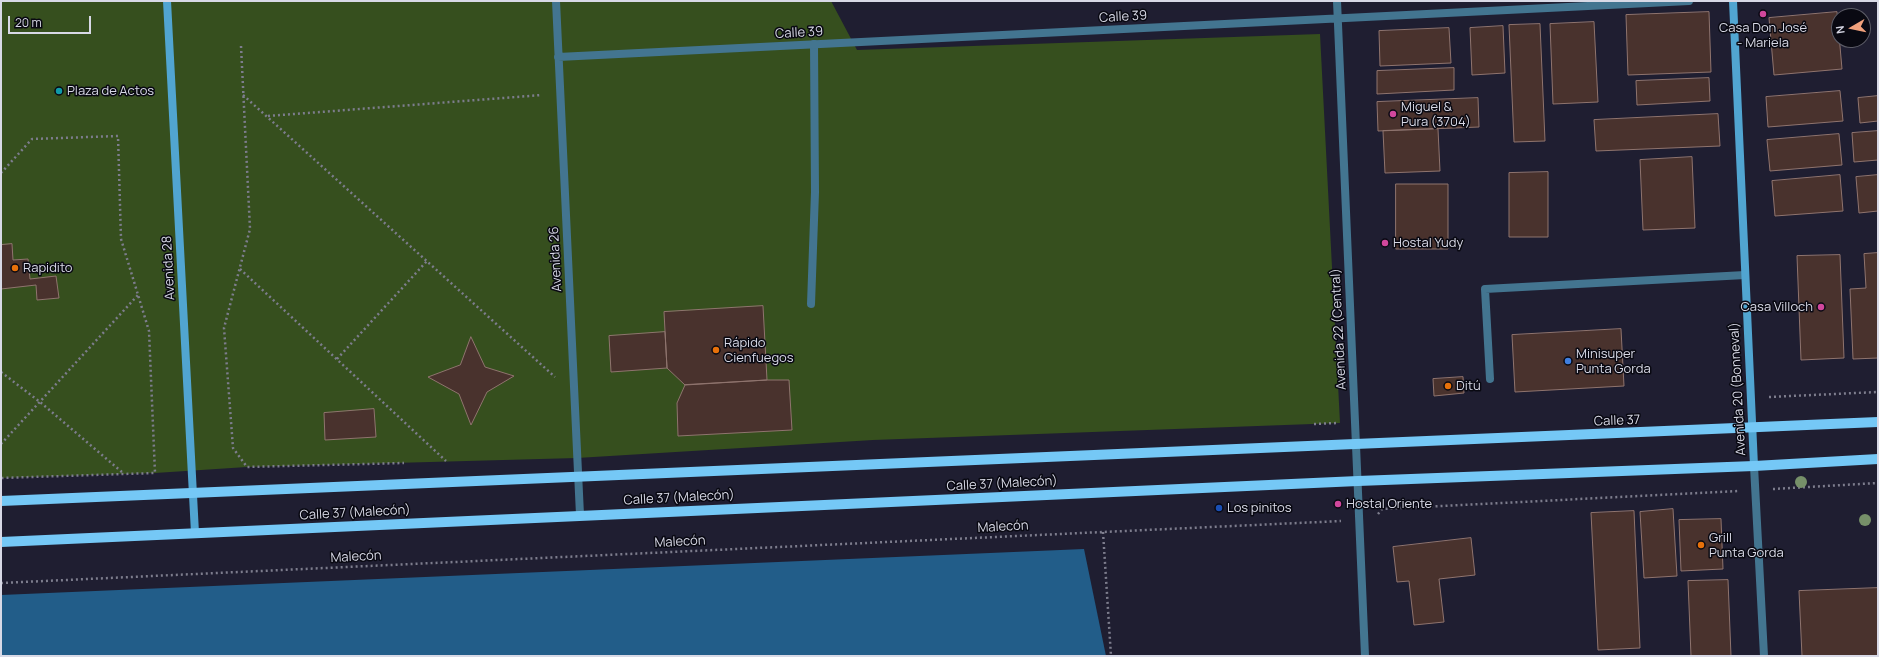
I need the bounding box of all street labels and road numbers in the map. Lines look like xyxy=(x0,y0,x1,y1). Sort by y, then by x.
street label: Calle 39 xyxy=(1099,8,1147,26)
street label: Calle 39 xyxy=(775,24,823,42)
street label: Avenida 26 xyxy=(547,226,565,292)
street label: Avenida 28 xyxy=(160,235,178,301)
street label: Avenida 22 (Central) xyxy=(1328,268,1350,390)
street label: Avenida 20 (Bonneval) xyxy=(1727,322,1749,456)
street label: Calle 37 xyxy=(1593,412,1641,430)
street label: Calle 37 (Malecón) xyxy=(946,473,1058,495)
street label: Calle 37 (Malecón) xyxy=(623,487,735,509)
street label: Calle 37 (Malecón) xyxy=(299,502,411,524)
street label: Malecón xyxy=(977,518,1029,536)
street label: Malecón xyxy=(654,533,706,551)
street label: Malecón xyxy=(330,548,382,566)

